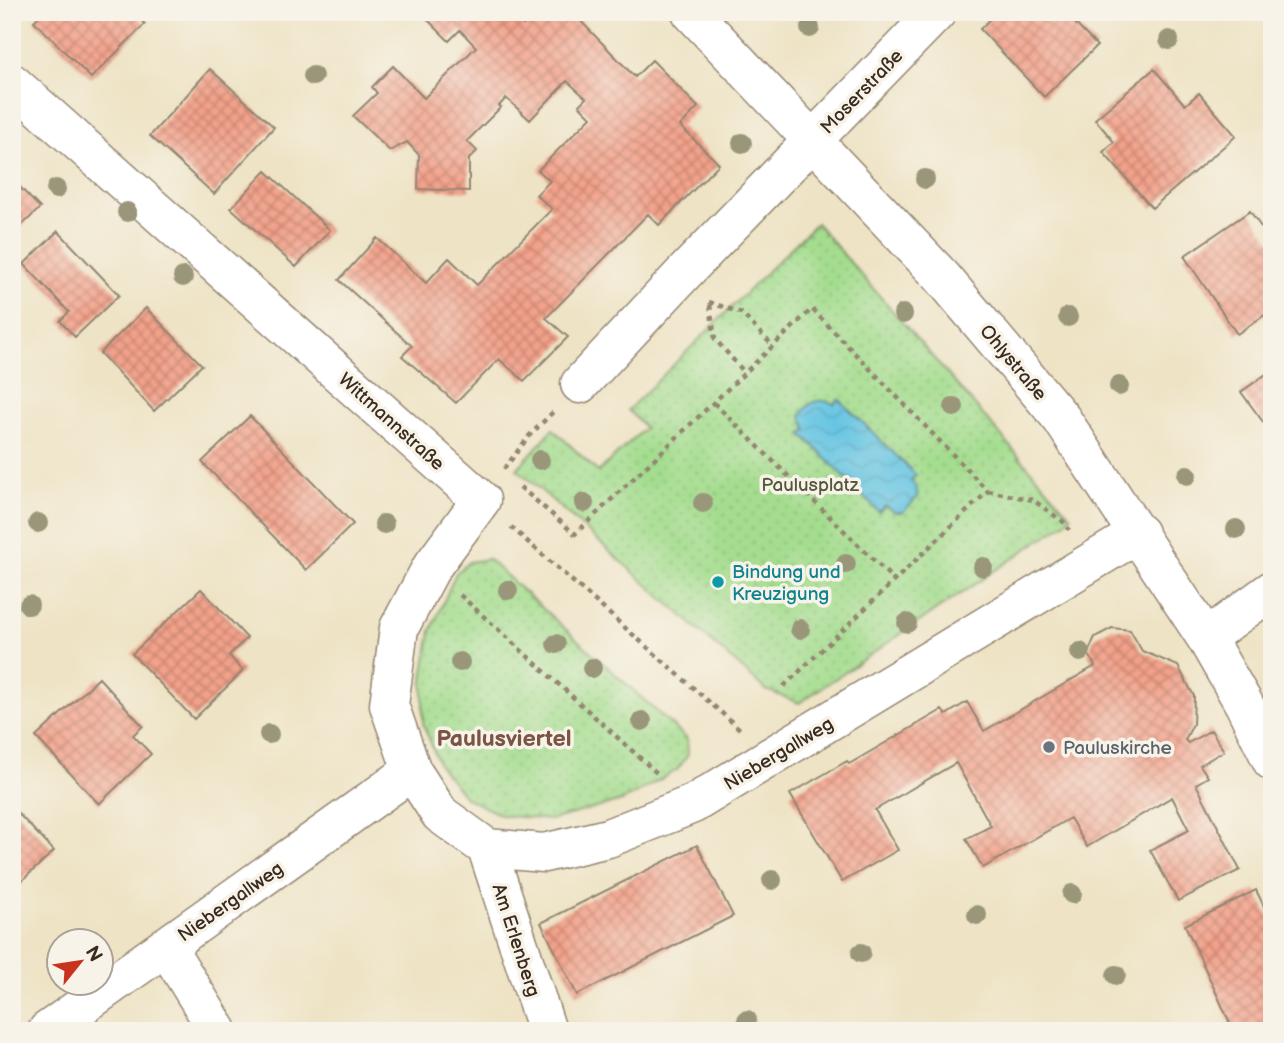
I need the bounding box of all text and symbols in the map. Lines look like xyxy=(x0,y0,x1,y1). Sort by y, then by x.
street label: Moserstraße xyxy=(816,45,908,139)
street label: Ohlystraße xyxy=(974,320,1051,406)
street label: Wittmannstraße xyxy=(333,368,449,476)
park label: Paulusplatz xyxy=(761,474,860,497)
place label: Bindung und Kreuzigung xyxy=(732,561,841,606)
marker: Bindung und Kreuzigung xyxy=(710,574,726,590)
street label: Niebergallweg xyxy=(720,713,838,796)
district label: Paulusviertel xyxy=(436,725,572,753)
place label: Pauluskirche xyxy=(1063,737,1172,760)
marker: Pauluskirche xyxy=(1041,739,1057,755)
street label: Niebergallweg xyxy=(174,857,288,947)
street label: Am Erlenberg xyxy=(486,881,545,1000)
north arrow xyxy=(46,928,116,998)
text: N xyxy=(80,942,107,966)

